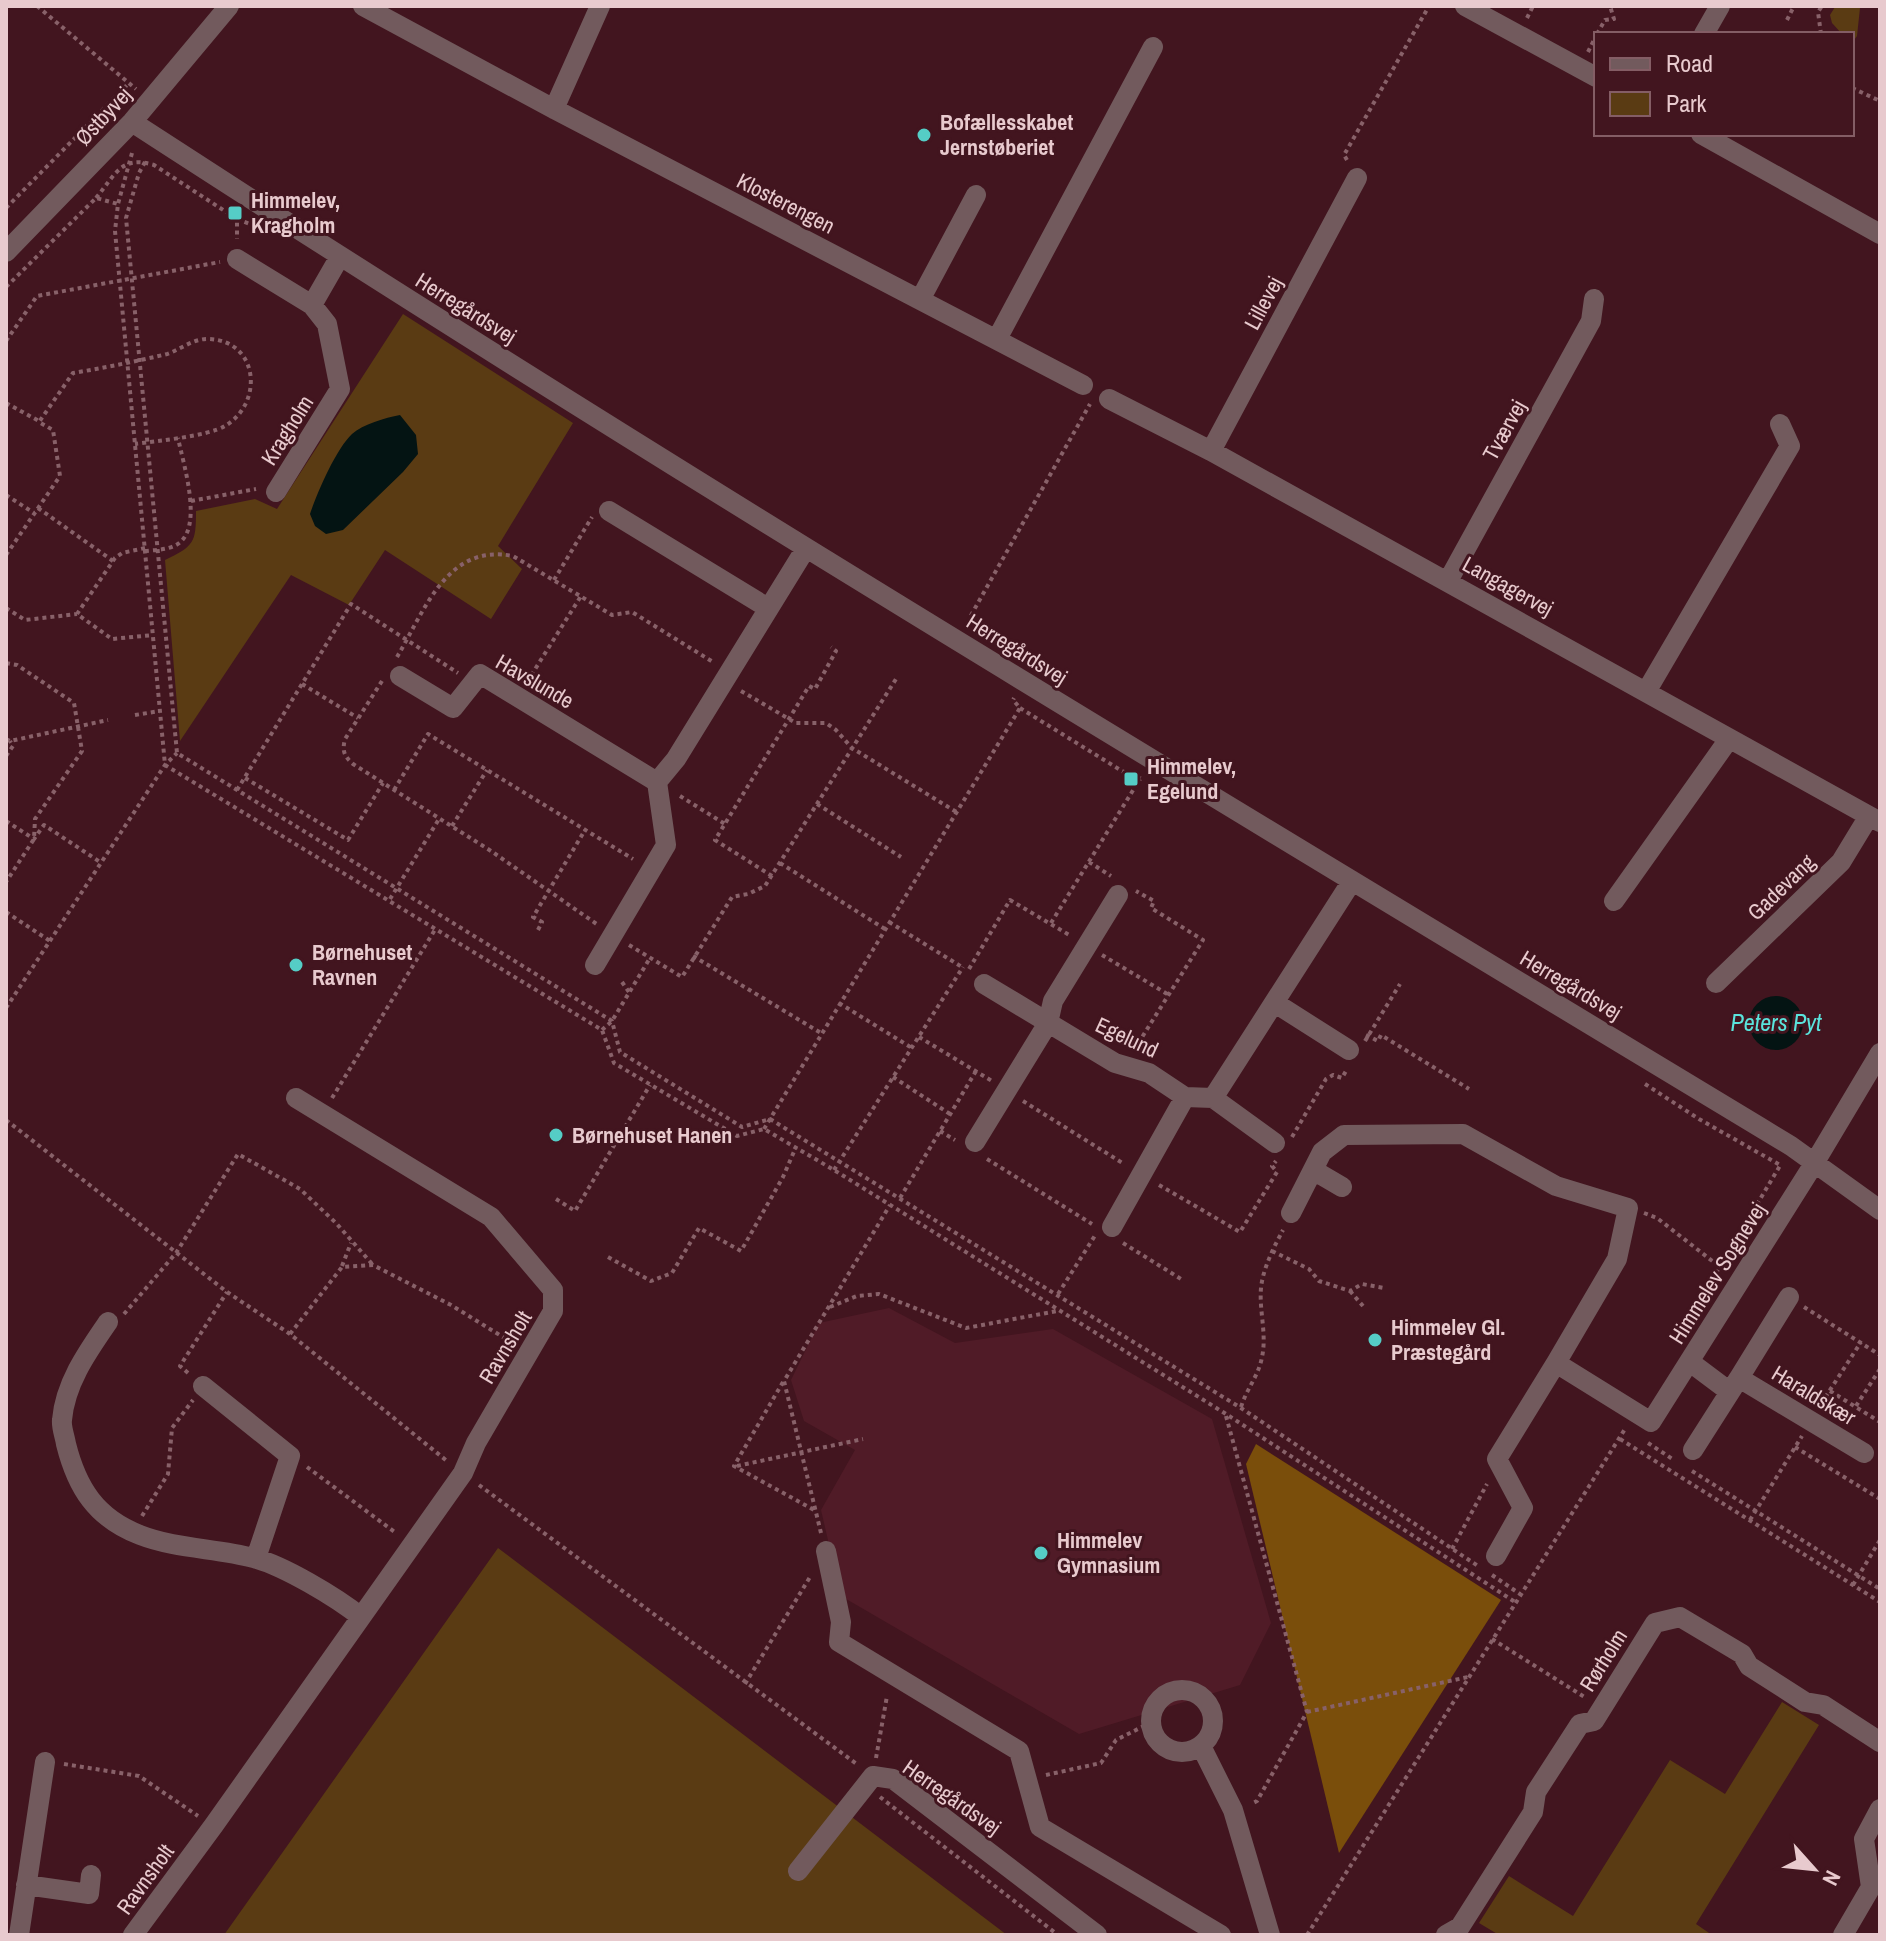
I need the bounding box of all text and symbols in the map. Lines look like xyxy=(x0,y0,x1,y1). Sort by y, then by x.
legend xyxy=(1594,32,1854,136)
text: Road xyxy=(1666,47,1713,79)
street label: Østbyvej xyxy=(68,80,138,152)
text: Park xyxy=(1666,87,1707,119)
place label: Bofællesskabet Jernstøberiet xyxy=(940,107,1073,162)
marker: Bofællesskabet Jernstøberiet xyxy=(915,126,933,144)
street label: Klosterengen xyxy=(732,166,840,240)
place label: Himmelev, Kragholm xyxy=(251,185,340,240)
marker: Himmelev, Kragholm xyxy=(226,204,244,222)
street label: Herregårdsvej xyxy=(410,265,522,351)
street label: Lillevej xyxy=(1237,271,1289,335)
street label: Kragholm xyxy=(254,389,320,471)
street label: Tværvej xyxy=(1475,394,1533,466)
street label: Langagervej xyxy=(1457,549,1559,623)
street label: Herregårdsvej xyxy=(961,606,1073,692)
street label: Havslunde xyxy=(491,647,579,715)
place label: Himmelev, Egelund xyxy=(1147,751,1236,806)
marker: Himmelev, Egelund xyxy=(1122,770,1140,788)
street label: Gadevang xyxy=(1741,847,1821,927)
place label: Børnehuset Ravnen xyxy=(312,937,412,992)
street label: Herregårdsvej xyxy=(1515,943,1627,1027)
marker: Børnehuset Ravnen xyxy=(287,956,305,974)
water label: Peters Pyt xyxy=(1731,1006,1822,1038)
street label: Egelund xyxy=(1091,1009,1163,1065)
place label: Børnehuset Hanen xyxy=(572,1120,732,1150)
marker: Børnehuset Hanen xyxy=(547,1126,565,1144)
street label: Himmelev Sognevej xyxy=(1662,1197,1772,1349)
street label: Ravnsholt xyxy=(471,1305,539,1389)
place label: Himmelev Gl. Præstegård xyxy=(1391,1312,1505,1367)
marker: Himmelev Gl. Præstegård xyxy=(1366,1331,1384,1349)
street label: Haraldskær xyxy=(1766,1358,1862,1432)
place label: Himmelev Gymnasium xyxy=(1057,1525,1160,1580)
marker: Himmelev Gymnasium xyxy=(1032,1544,1050,1562)
street label: Rørholm xyxy=(1572,1623,1634,1697)
street label: Herregårdsvej xyxy=(897,1752,1007,1842)
north arrow xyxy=(1774,1829,1854,1909)
street label: Ravnsholt xyxy=(109,1838,181,1920)
text: N xyxy=(1815,1865,1848,1891)

